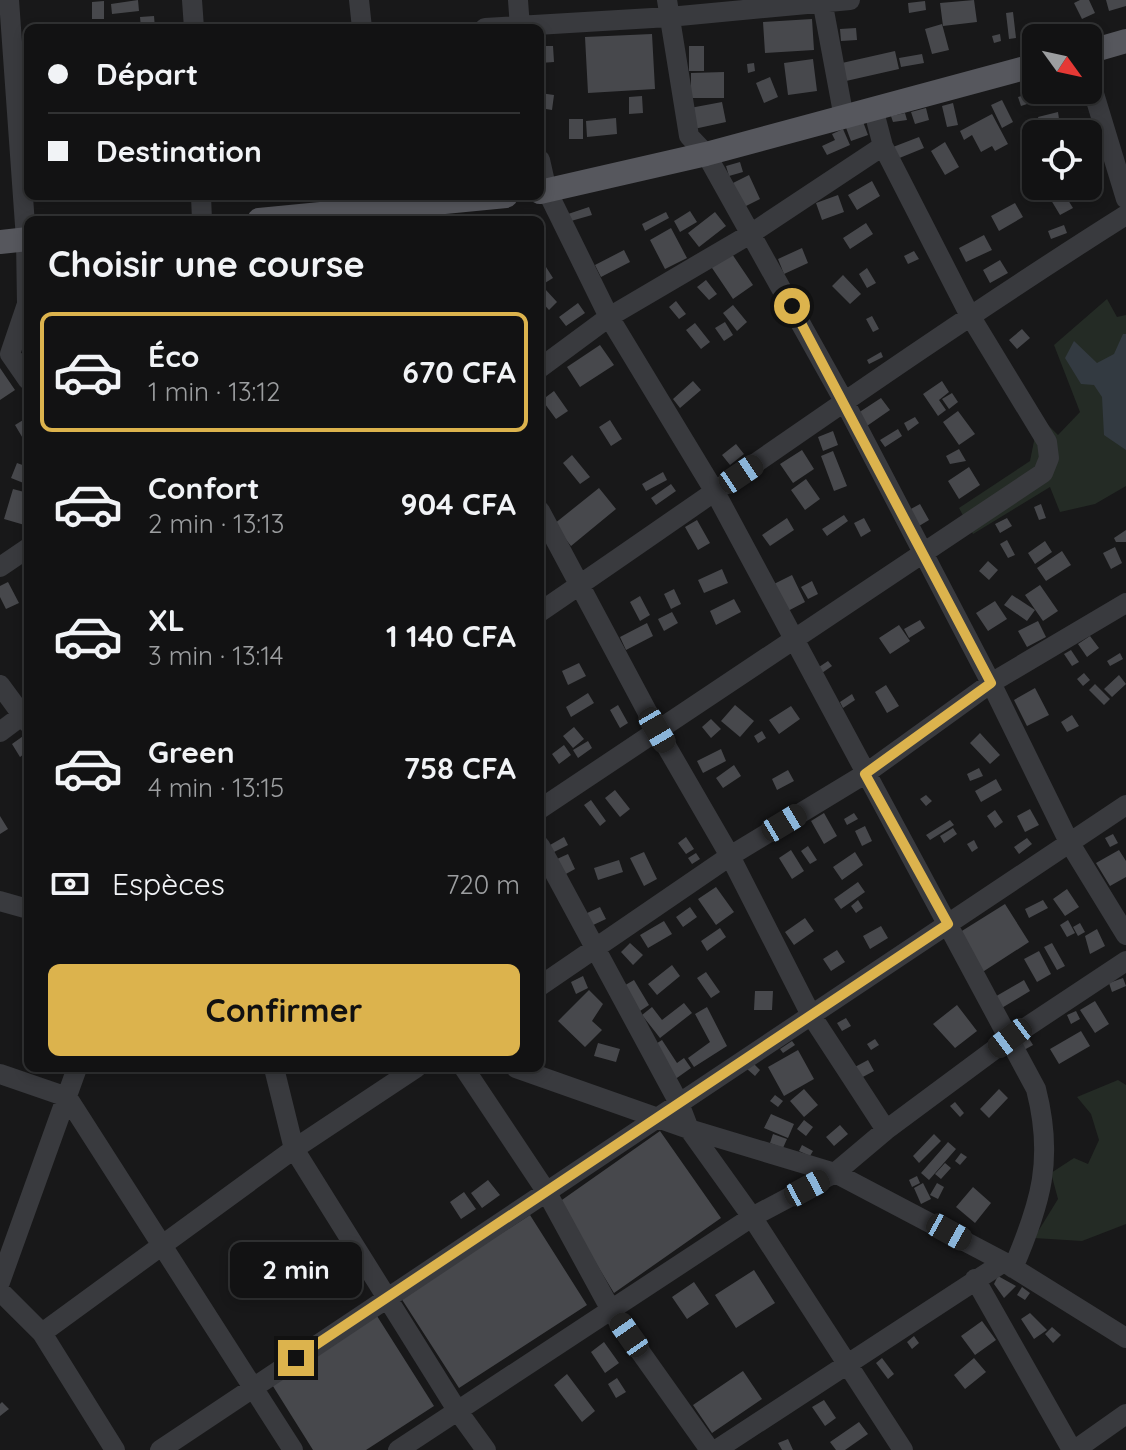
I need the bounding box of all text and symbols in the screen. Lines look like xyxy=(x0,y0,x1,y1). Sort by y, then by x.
north arrow xyxy=(1022,24,1102,104)
map controls xyxy=(1022,24,1102,200)
text: Départ xyxy=(96,55,198,93)
button: locate xyxy=(1022,120,1102,200)
text: Destination xyxy=(96,132,262,170)
text: Choisir une course xyxy=(48,241,365,286)
route start xyxy=(774,288,810,324)
icon: car xyxy=(52,336,124,408)
text: Éco xyxy=(148,337,199,375)
text: 670 CFA xyxy=(402,353,516,391)
text: 1 min · 13:12 xyxy=(148,375,280,408)
car xyxy=(714,451,768,497)
icon: car xyxy=(52,468,124,540)
text: Confort xyxy=(148,469,260,507)
text: 904 CFA xyxy=(401,485,516,523)
text: 2 min · 13:13 xyxy=(148,507,284,540)
icon: car xyxy=(52,600,124,672)
text: XL xyxy=(148,601,185,639)
text: 1 140 CFA xyxy=(386,617,516,655)
text: 3 min · 13:14 xyxy=(148,639,283,672)
car xyxy=(635,703,679,757)
icon: car xyxy=(52,732,124,804)
text: Green xyxy=(148,733,235,771)
text: 758 CFA xyxy=(404,749,516,787)
text: 4 min · 13:15 xyxy=(148,771,284,804)
car xyxy=(757,800,811,846)
icon: cash xyxy=(48,862,92,906)
text: Espèces xyxy=(112,865,225,903)
text: 720 m xyxy=(446,868,520,901)
button: Confirmer xyxy=(48,964,520,1056)
car xyxy=(984,1014,1036,1062)
car xyxy=(780,1166,834,1210)
car xyxy=(922,1210,976,1254)
callout: 2 min xyxy=(230,1242,362,1298)
text: 2 min xyxy=(262,1253,330,1286)
car xyxy=(605,1308,653,1362)
route end xyxy=(278,1340,314,1376)

